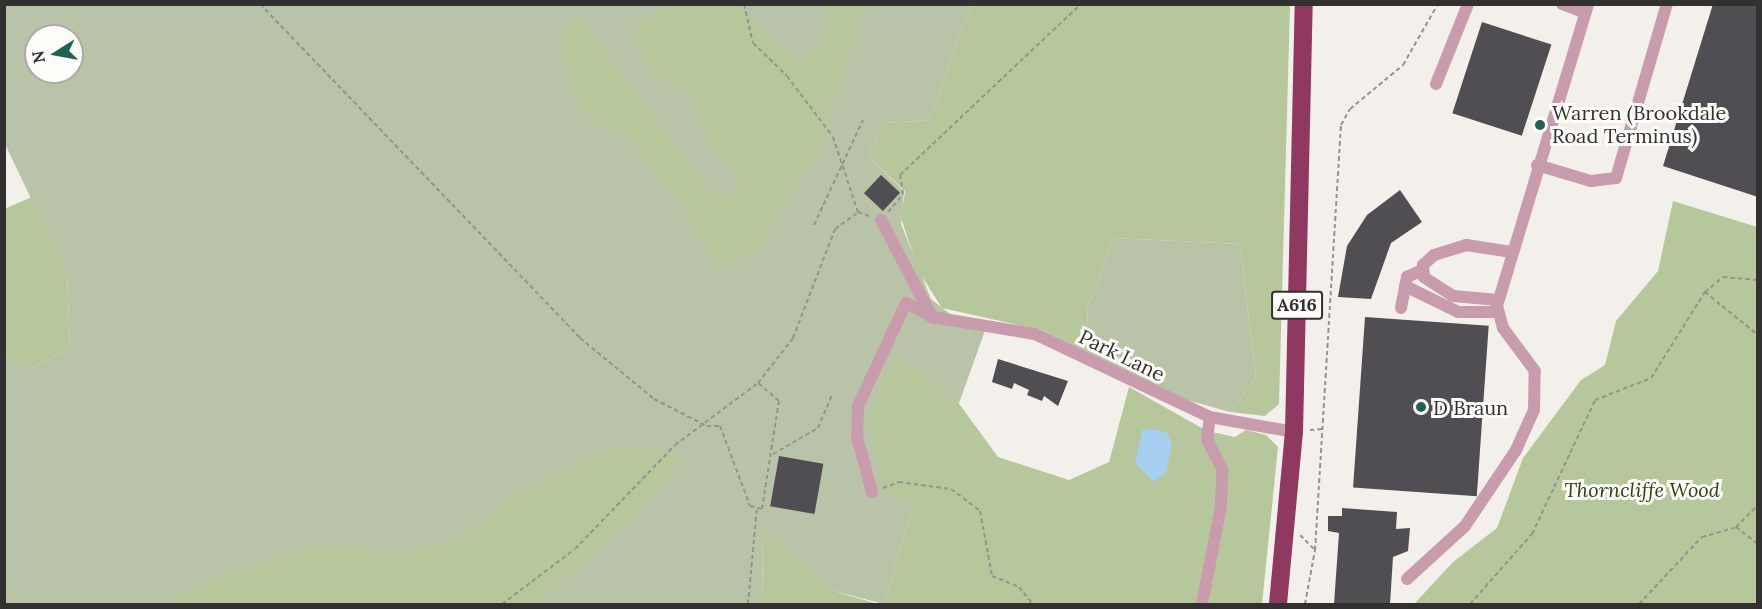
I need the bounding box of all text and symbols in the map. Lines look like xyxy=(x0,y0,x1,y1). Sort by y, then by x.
north arrow xyxy=(24,24,84,84)
text: N xyxy=(27,49,49,65)
place label: Warren (Brookdale Road Terminus) xyxy=(1552,101,1726,148)
marker: Warren (Brookdale Road Terminus) xyxy=(1533,118,1547,132)
road number: A616 xyxy=(1270,290,1324,320)
street label: Park Lane xyxy=(1075,324,1169,386)
place label: D Braun xyxy=(1433,395,1508,419)
marker: D Braun xyxy=(1414,400,1428,414)
park label: Thorncliffe Wood xyxy=(1564,477,1720,501)

